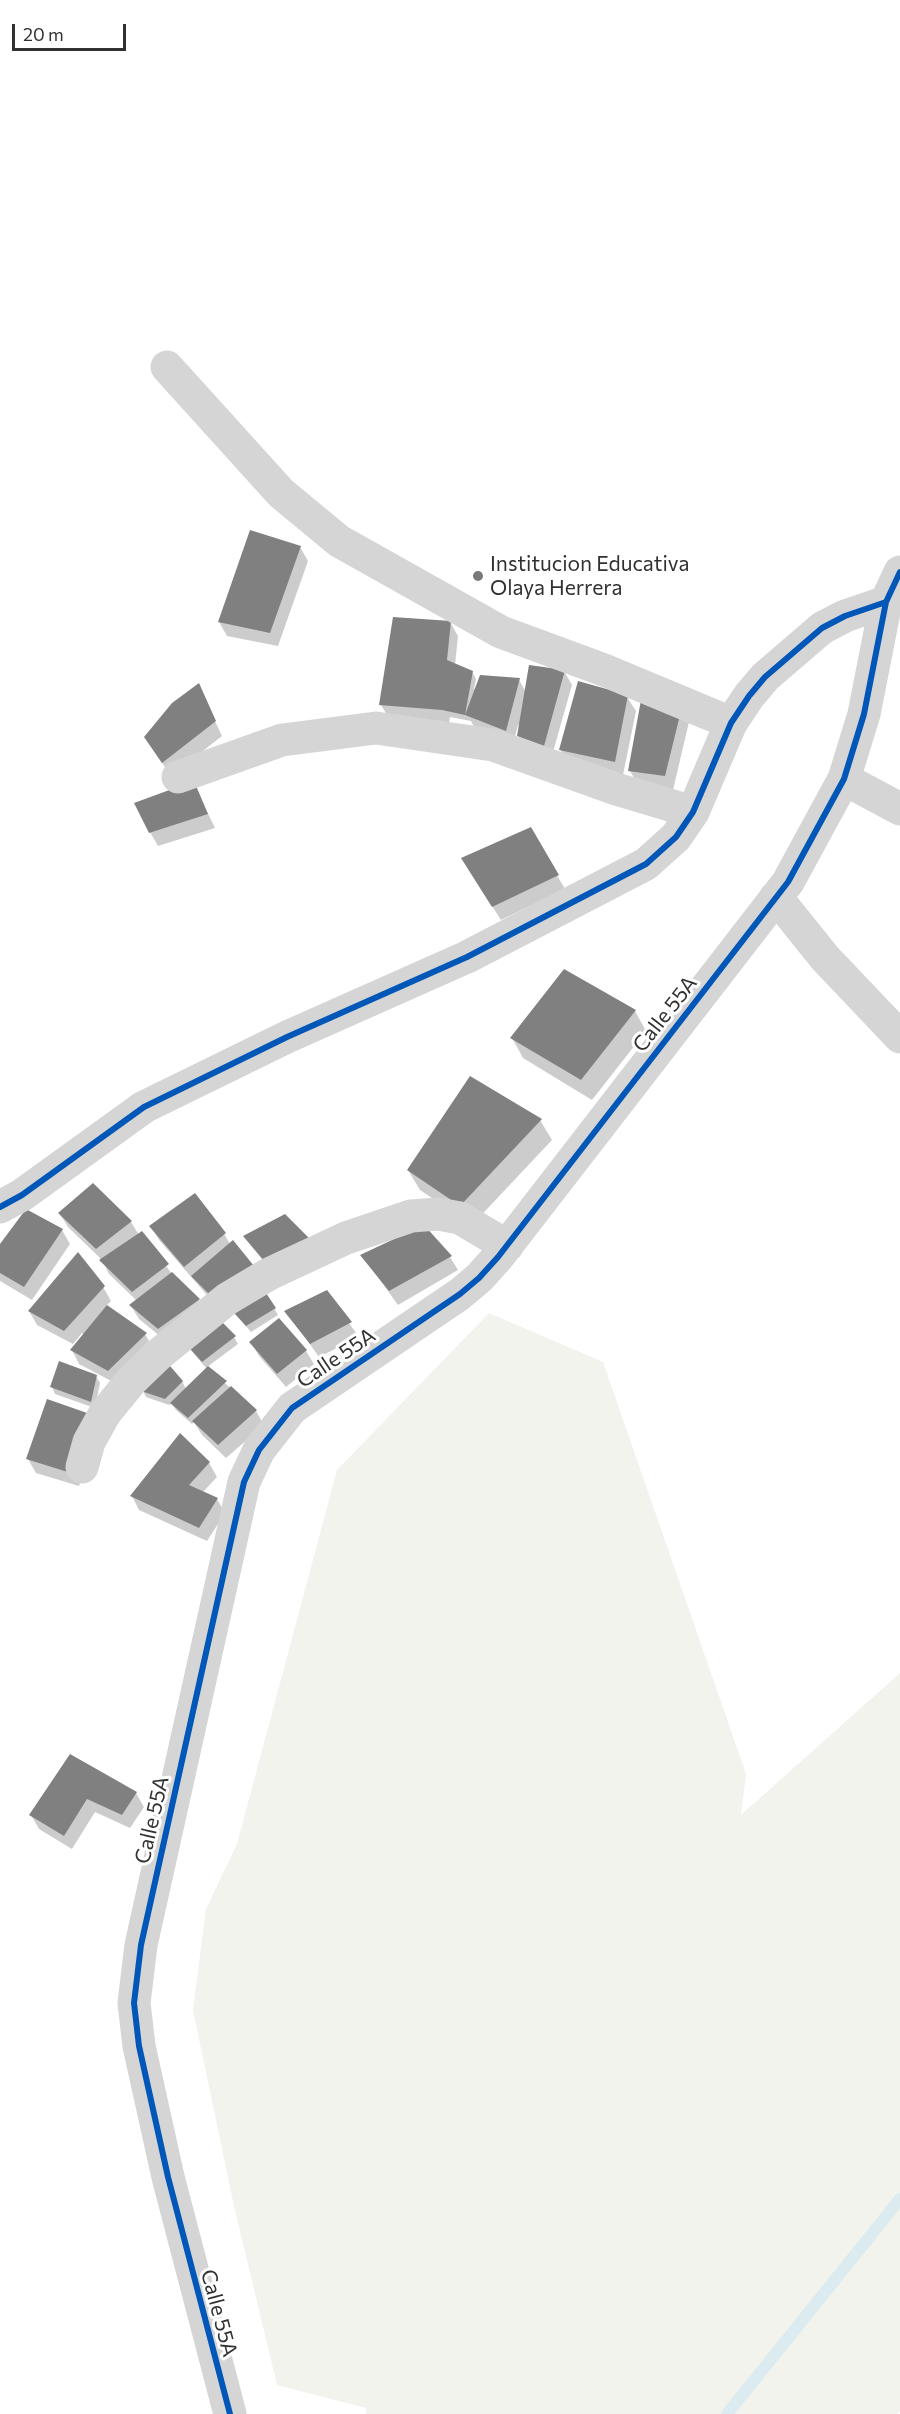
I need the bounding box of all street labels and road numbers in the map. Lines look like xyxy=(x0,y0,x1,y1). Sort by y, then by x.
street label: Calle 55A xyxy=(628,971,702,1057)
street label: Calle 55A xyxy=(292,1323,380,1393)
street label: Calle 55A xyxy=(130,1774,174,1866)
street label: Calle 55A xyxy=(195,2267,243,2359)

